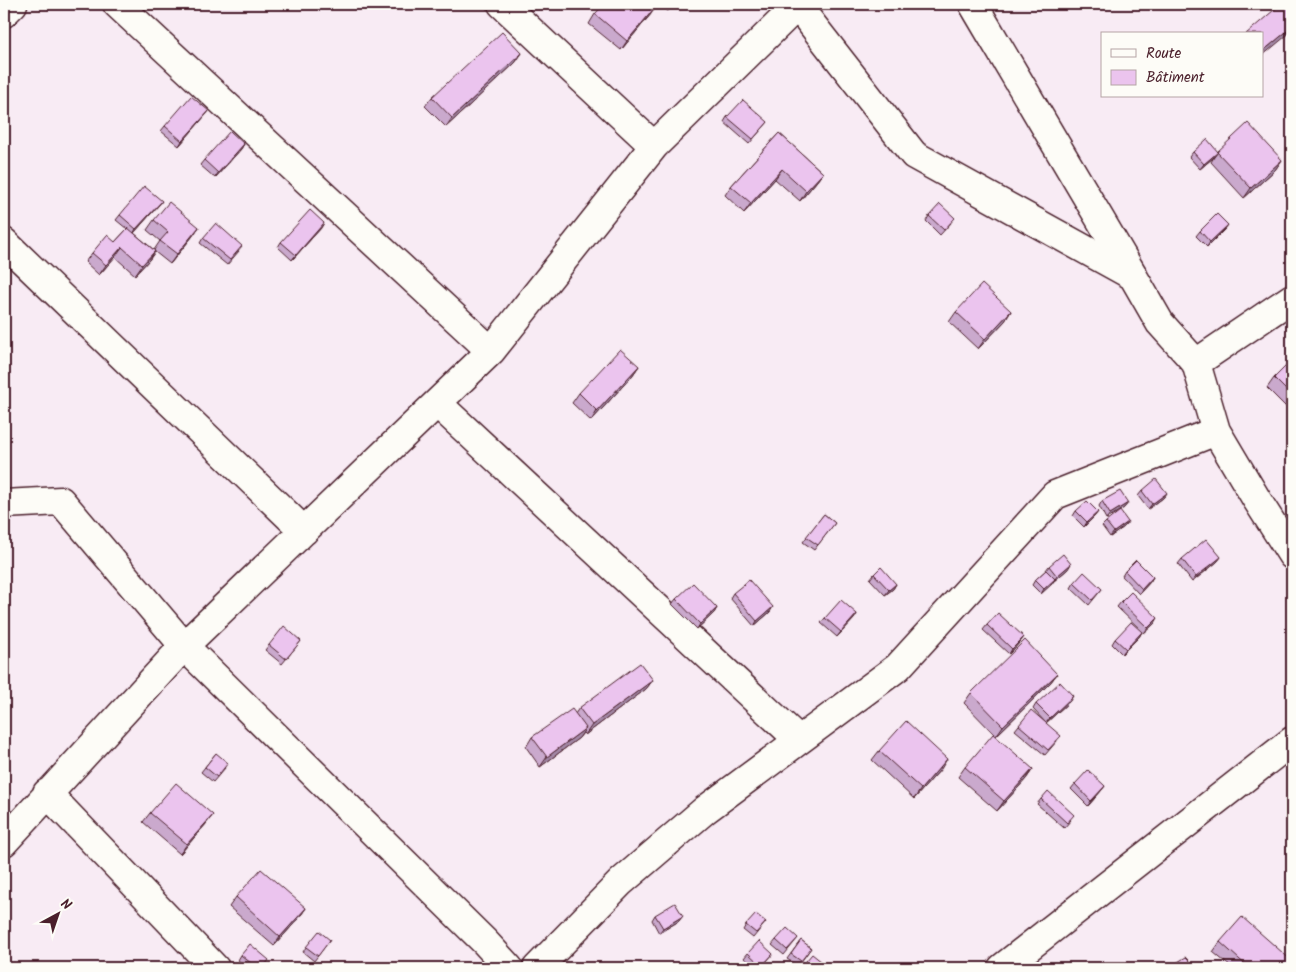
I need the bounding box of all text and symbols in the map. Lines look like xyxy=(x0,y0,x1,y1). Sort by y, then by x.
legend xyxy=(1101,32,1264,98)
text: Route xyxy=(1146,42,1182,66)
text: Bâtiment xyxy=(1146,66,1205,90)
north arrow xyxy=(32,890,82,940)
text: N xyxy=(55,894,76,916)

